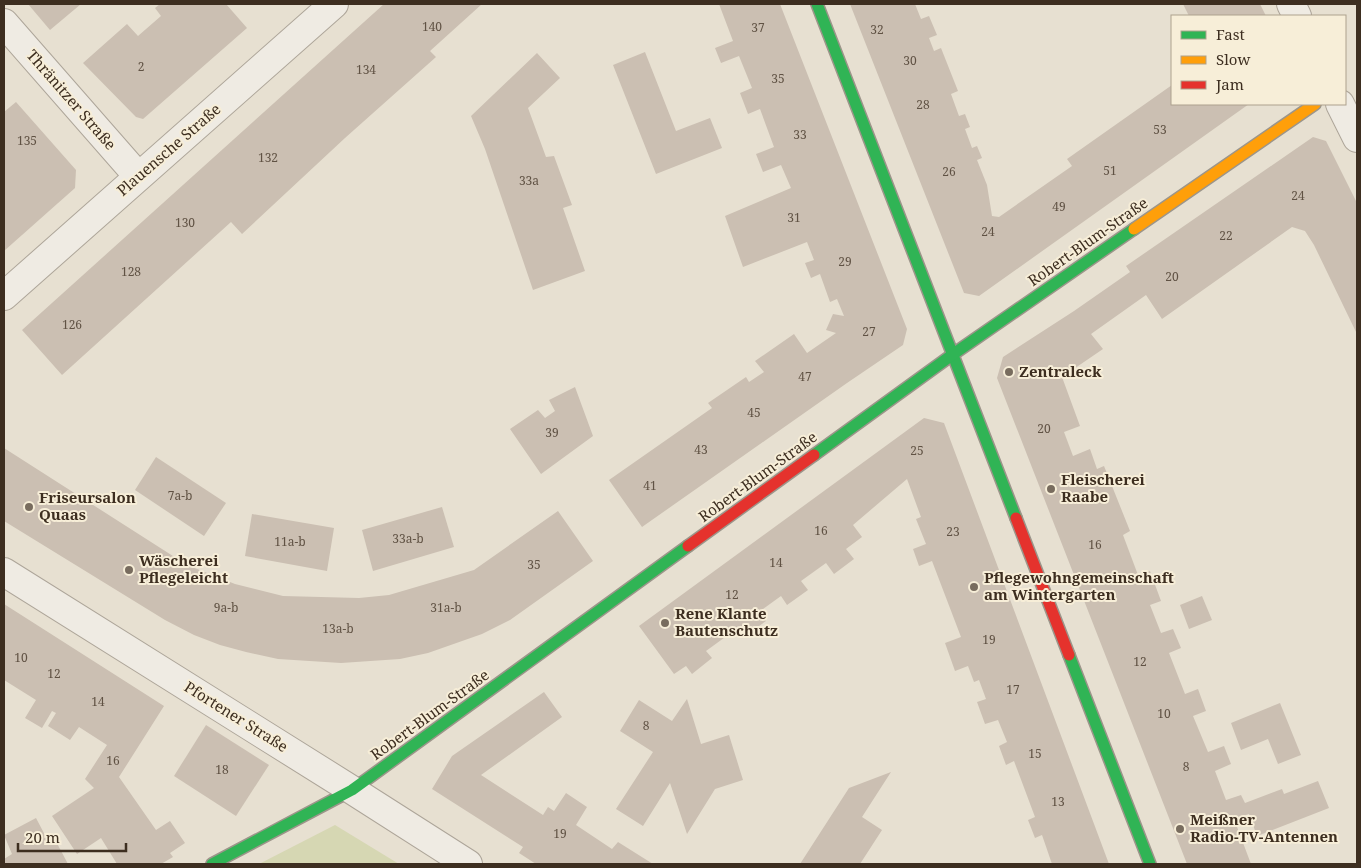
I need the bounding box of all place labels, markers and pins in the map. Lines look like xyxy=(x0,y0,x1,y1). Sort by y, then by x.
place label: Zentraleck xyxy=(1019,361,1102,381)
marker: Zentraleck xyxy=(1003,366,1015,378)
place label: Fleischerei Raabe xyxy=(1061,469,1146,506)
marker: Fleischerei Raabe xyxy=(1045,483,1057,495)
place label: Friseursalon Quaas xyxy=(39,487,136,524)
marker: Friseursalon Quaas xyxy=(23,501,35,513)
place label: Wäscherei Pflegeleicht xyxy=(139,550,228,587)
marker: Wäscherei Pflegeleicht xyxy=(123,564,135,576)
place label: Pflegewohngemeinschaft am Wintergarten xyxy=(984,567,1174,604)
marker: Pflegewohngemeinschaft am Wintergarten xyxy=(968,581,980,593)
place label: Rene Klante Bautenschutz xyxy=(675,603,778,640)
marker: Rene Klante Bautenschutz xyxy=(659,617,671,629)
place label: Meißner Radio-TV-Antennen xyxy=(1190,809,1338,846)
marker: Meißner Radio-TV-Antennen xyxy=(1174,823,1186,835)

